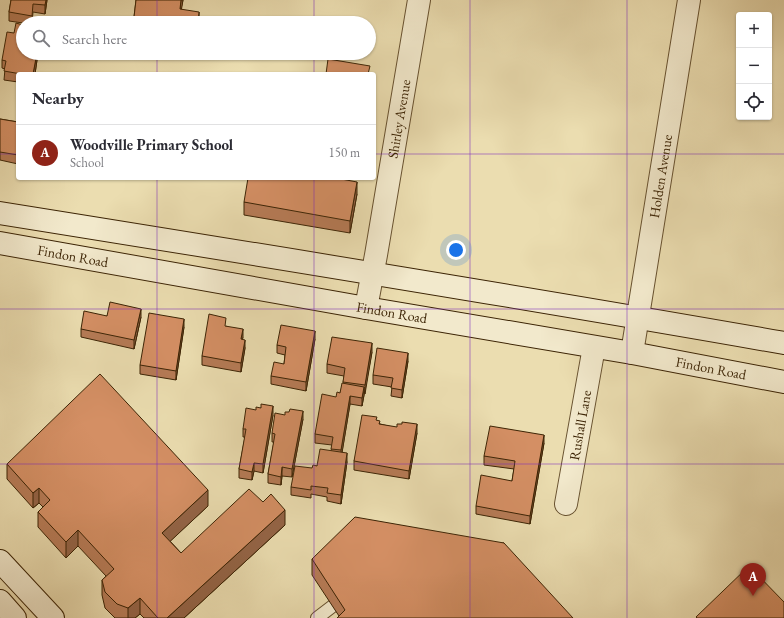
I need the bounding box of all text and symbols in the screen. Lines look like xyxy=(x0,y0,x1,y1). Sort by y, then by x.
map controls xyxy=(736,12,772,120)
button: + xyxy=(736,12,772,48)
search box xyxy=(16,16,376,60)
icon: search xyxy=(30,27,52,49)
text: Search here xyxy=(62,29,127,48)
button: − xyxy=(736,48,772,84)
street label: Shirley Avenue xyxy=(383,77,415,160)
button: locate xyxy=(736,84,772,120)
text: Nearby xyxy=(32,87,84,109)
street label: Holden Avenue xyxy=(645,133,676,219)
text: Woodville Primary School xyxy=(70,135,233,154)
text: A xyxy=(40,144,50,161)
text: 150 m xyxy=(329,144,360,161)
text: School xyxy=(70,154,104,171)
your location xyxy=(446,240,466,260)
street label: Findon Road xyxy=(36,241,111,271)
street label: Findon Road xyxy=(355,297,430,327)
street label: Findon Road xyxy=(674,353,749,384)
street label: Rushall Lane xyxy=(565,388,595,462)
pin: A xyxy=(740,563,766,596)

